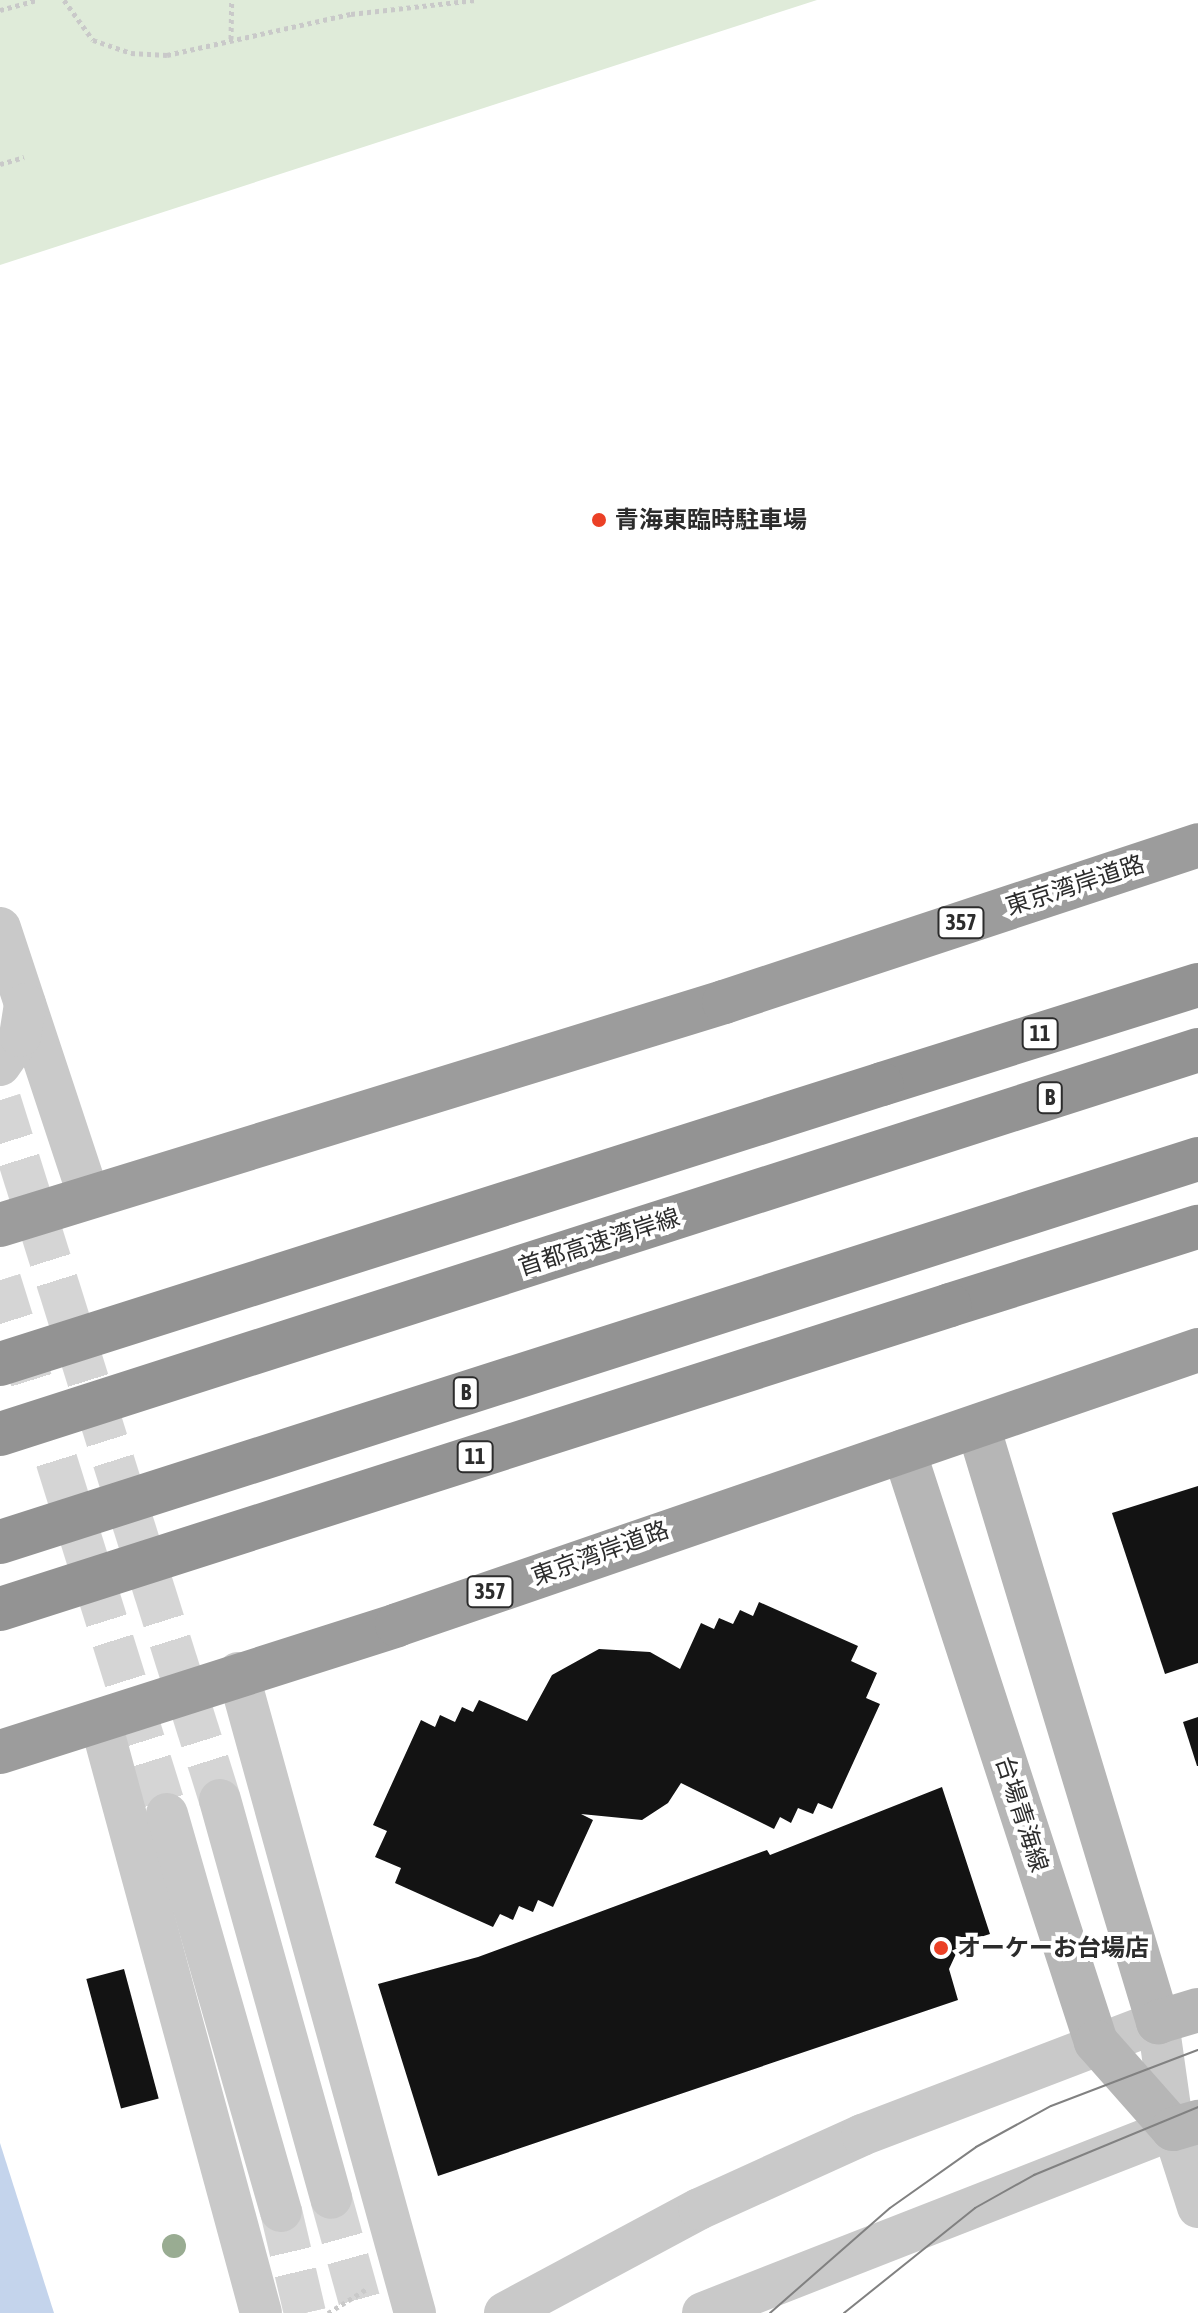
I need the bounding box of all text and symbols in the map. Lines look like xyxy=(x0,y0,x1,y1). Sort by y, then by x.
place label: 青海東臨時駐車場 xyxy=(615,506,807,534)
marker: 青海東臨時駐車場 xyxy=(590,511,608,529)
street label: 東京湾岸道路 xyxy=(1002,849,1148,921)
road number: 357 xyxy=(937,905,985,941)
road number: 11 xyxy=(1020,1016,1060,1052)
road number: B xyxy=(1036,1080,1064,1116)
street label: 首都高速湾岸線 xyxy=(515,1202,683,1282)
road number: B xyxy=(452,1375,480,1411)
road number: 11 xyxy=(455,1439,495,1475)
street label: 東京湾岸道路 xyxy=(527,1515,673,1591)
road number: 357 xyxy=(466,1574,514,1610)
street label: 台場青海線 xyxy=(990,1752,1054,1876)
place label: オーケーお台場店 xyxy=(957,1934,1149,1962)
marker: オーケーお台場店 xyxy=(932,1939,950,1957)

